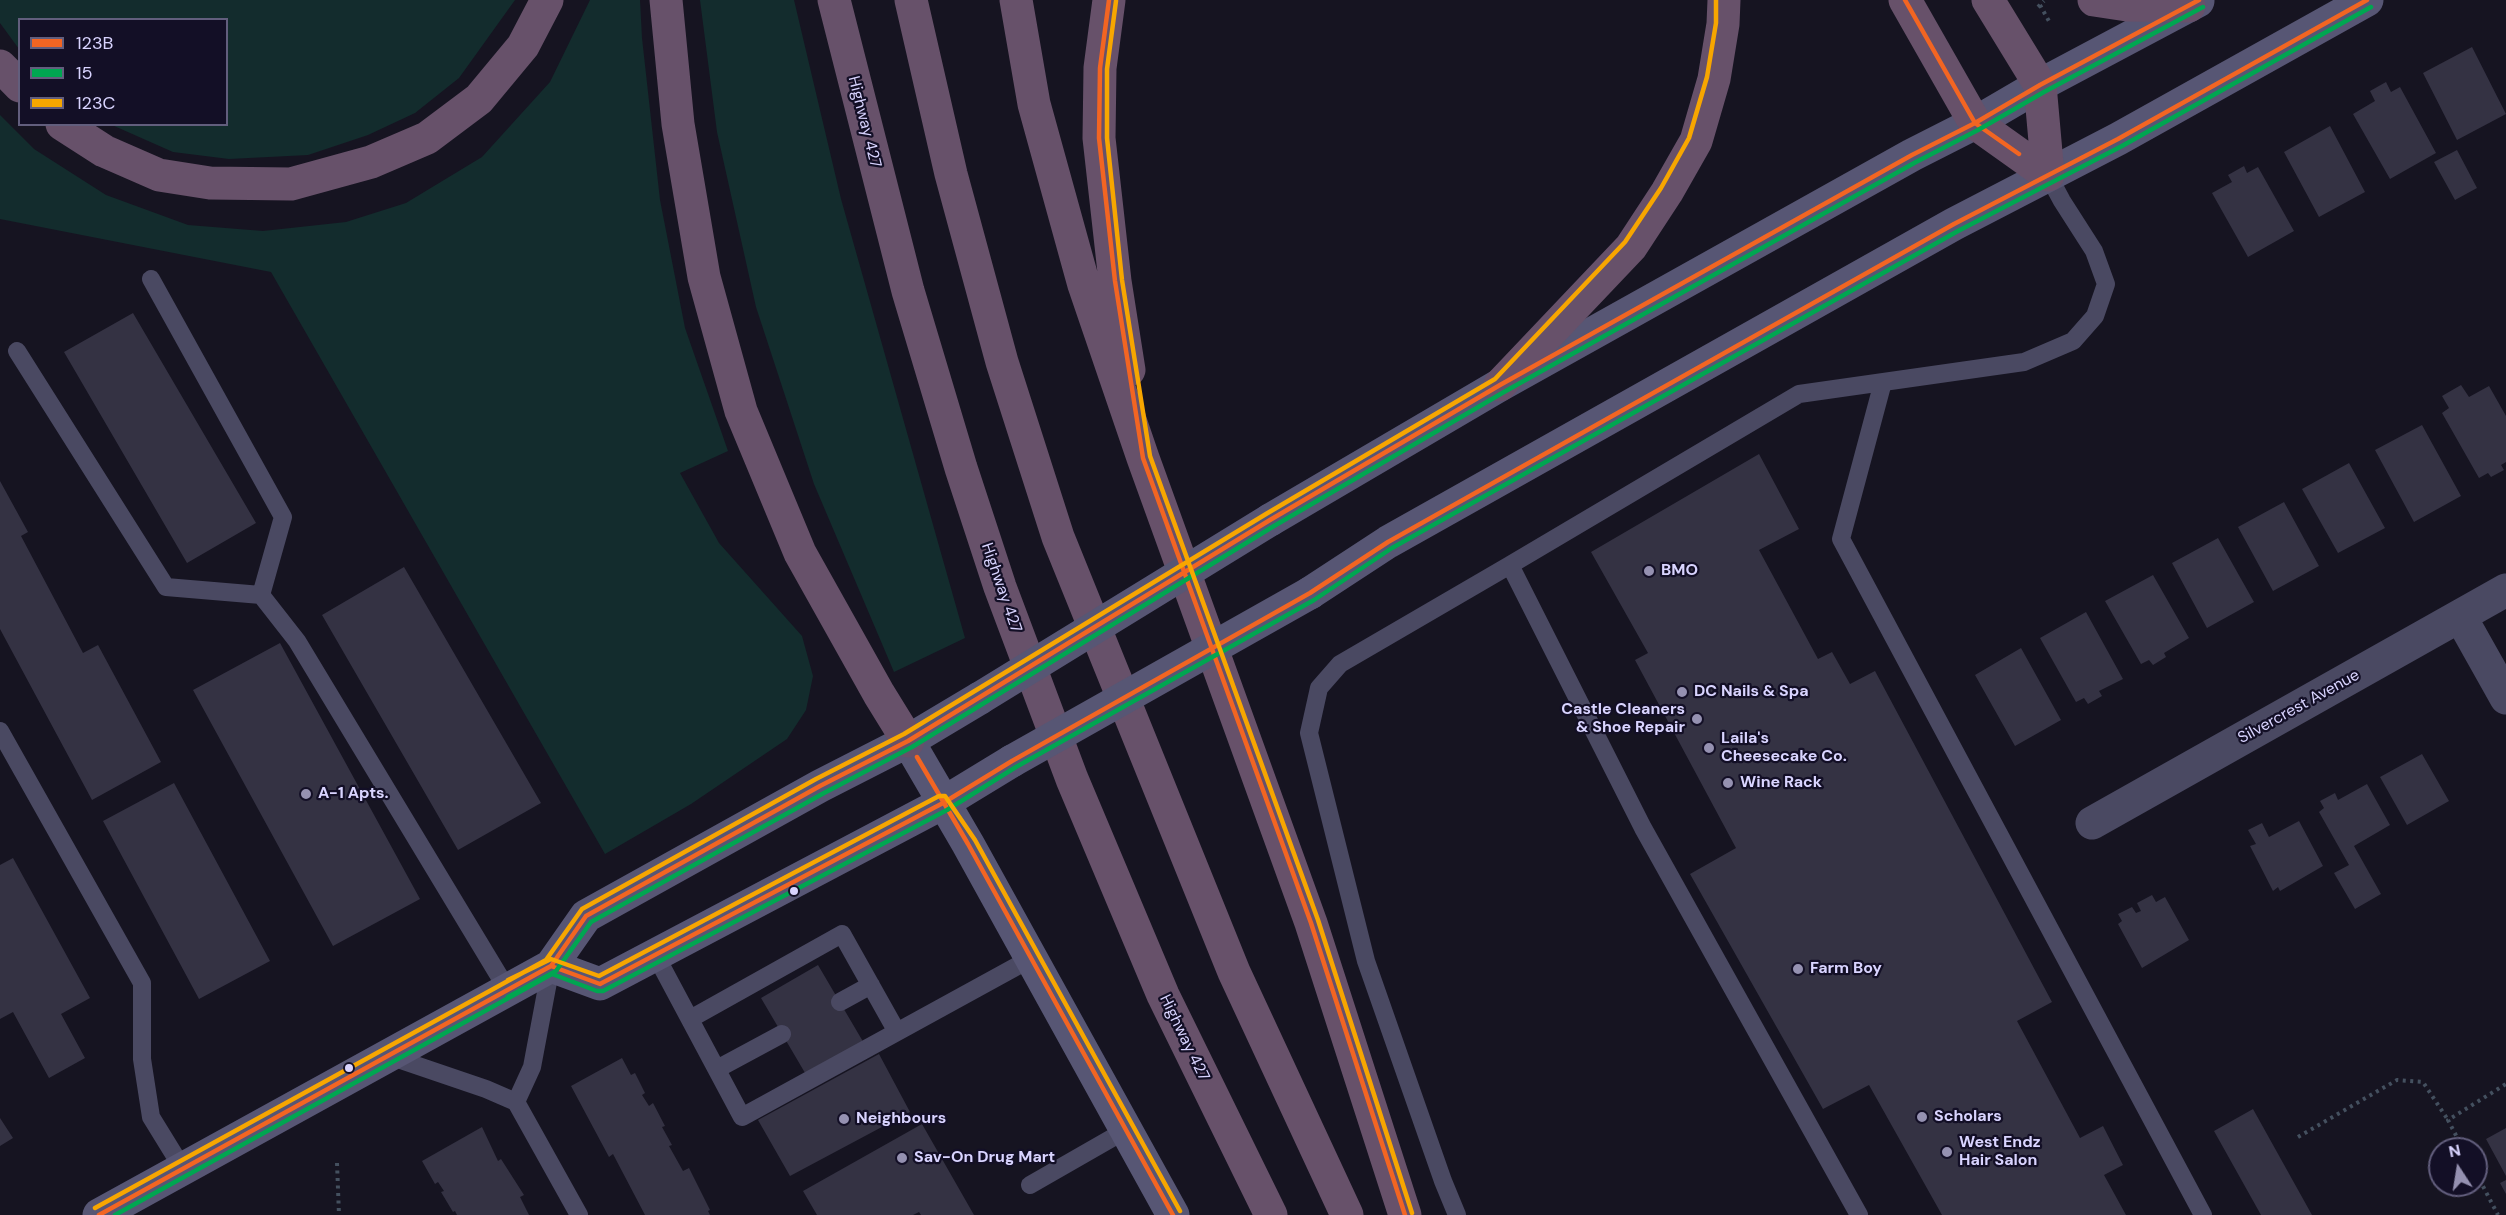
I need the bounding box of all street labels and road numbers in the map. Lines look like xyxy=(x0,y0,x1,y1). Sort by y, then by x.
street label: Highway 427 xyxy=(843,74,885,170)
street label: Highway 427 xyxy=(977,541,1025,635)
street label: Silvercrest Avenue xyxy=(2235,666,2363,748)
street label: Highway 427 xyxy=(1155,992,1213,1084)

